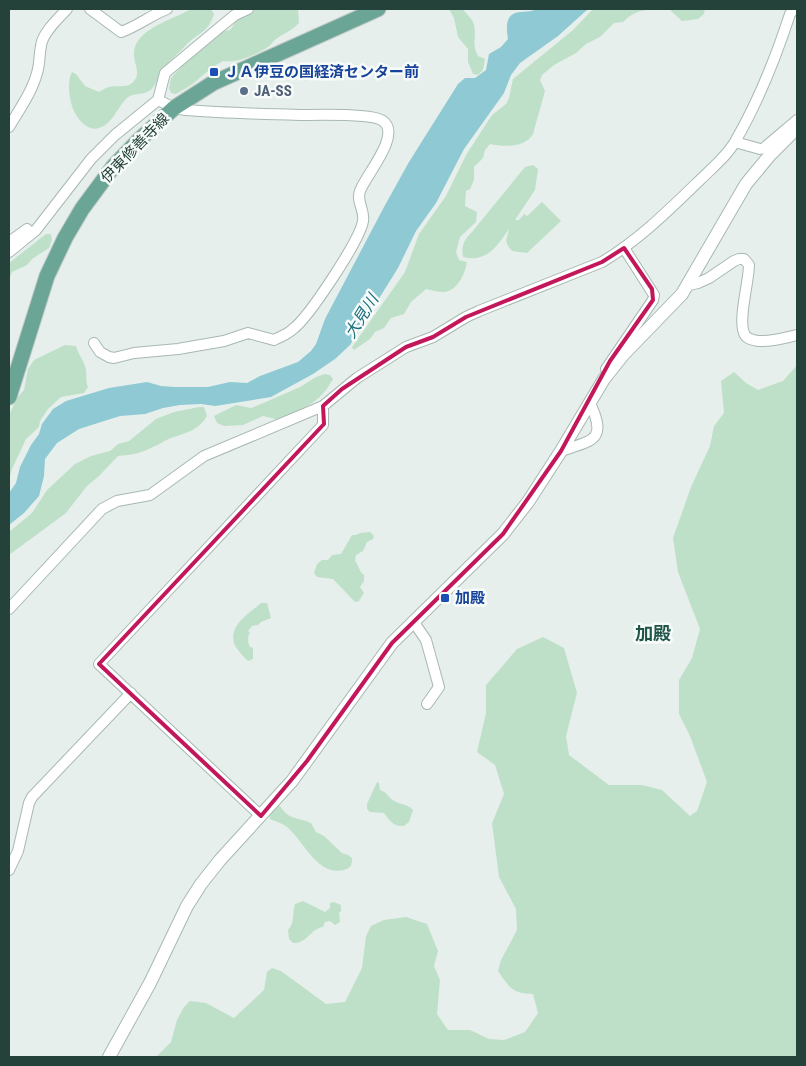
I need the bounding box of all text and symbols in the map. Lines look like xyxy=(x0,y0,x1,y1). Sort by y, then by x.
place label: ＪＡ伊豆の国経済センター前 xyxy=(224,63,419,81)
marker: ＪＡ伊豆の国経済センター前 xyxy=(208,66,220,78)
place label: JA-SS xyxy=(254,82,292,100)
marker: JA-SS xyxy=(238,85,250,97)
street label: 伊東修善寺線 xyxy=(97,109,173,187)
water label: 大見川 xyxy=(341,289,383,342)
place label: 加殿 xyxy=(455,589,485,607)
marker: 加殿 xyxy=(439,592,451,604)
district label: 加殿 xyxy=(635,623,671,644)

